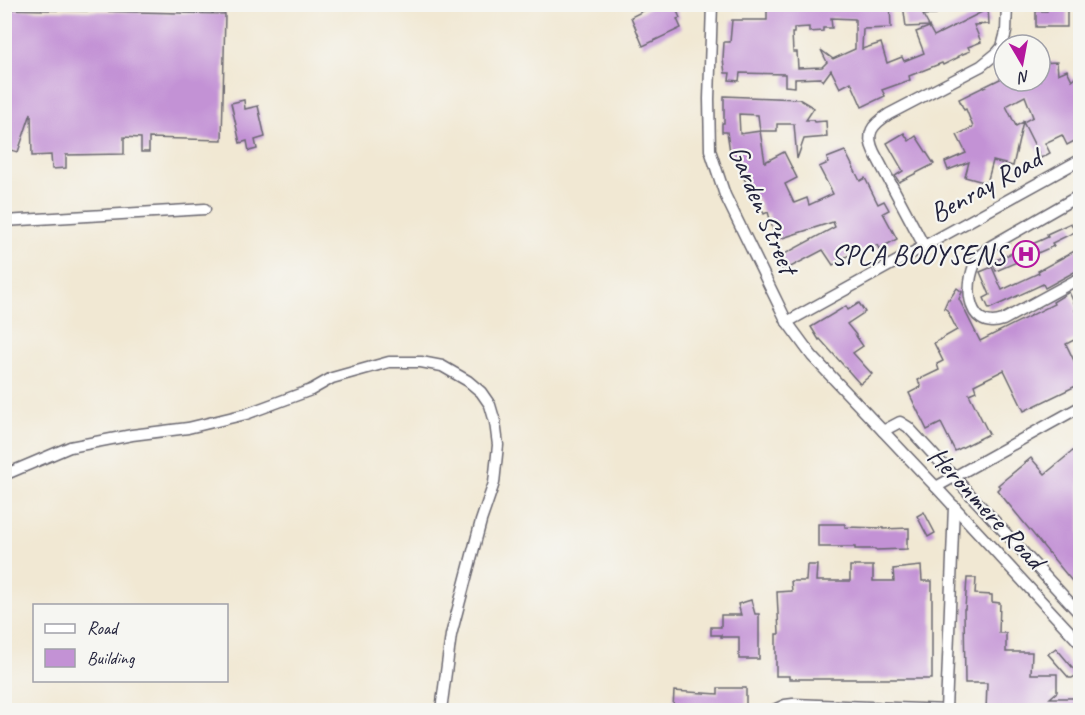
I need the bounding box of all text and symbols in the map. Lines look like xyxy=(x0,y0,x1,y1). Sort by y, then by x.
north arrow xyxy=(992,33,1052,93)
text: N xyxy=(1015,66,1031,88)
street label: Benray Road xyxy=(924,139,1050,230)
street label: Garden Street xyxy=(721,140,808,282)
place label: SPCA BOOYSENS xyxy=(831,237,1009,272)
hospital icon: SPCA BOOYSENS xyxy=(1011,239,1041,269)
street label: Heronmere Road xyxy=(921,439,1055,579)
legend xyxy=(33,604,228,682)
text: Road xyxy=(87,617,120,639)
text: Building xyxy=(87,647,136,669)

